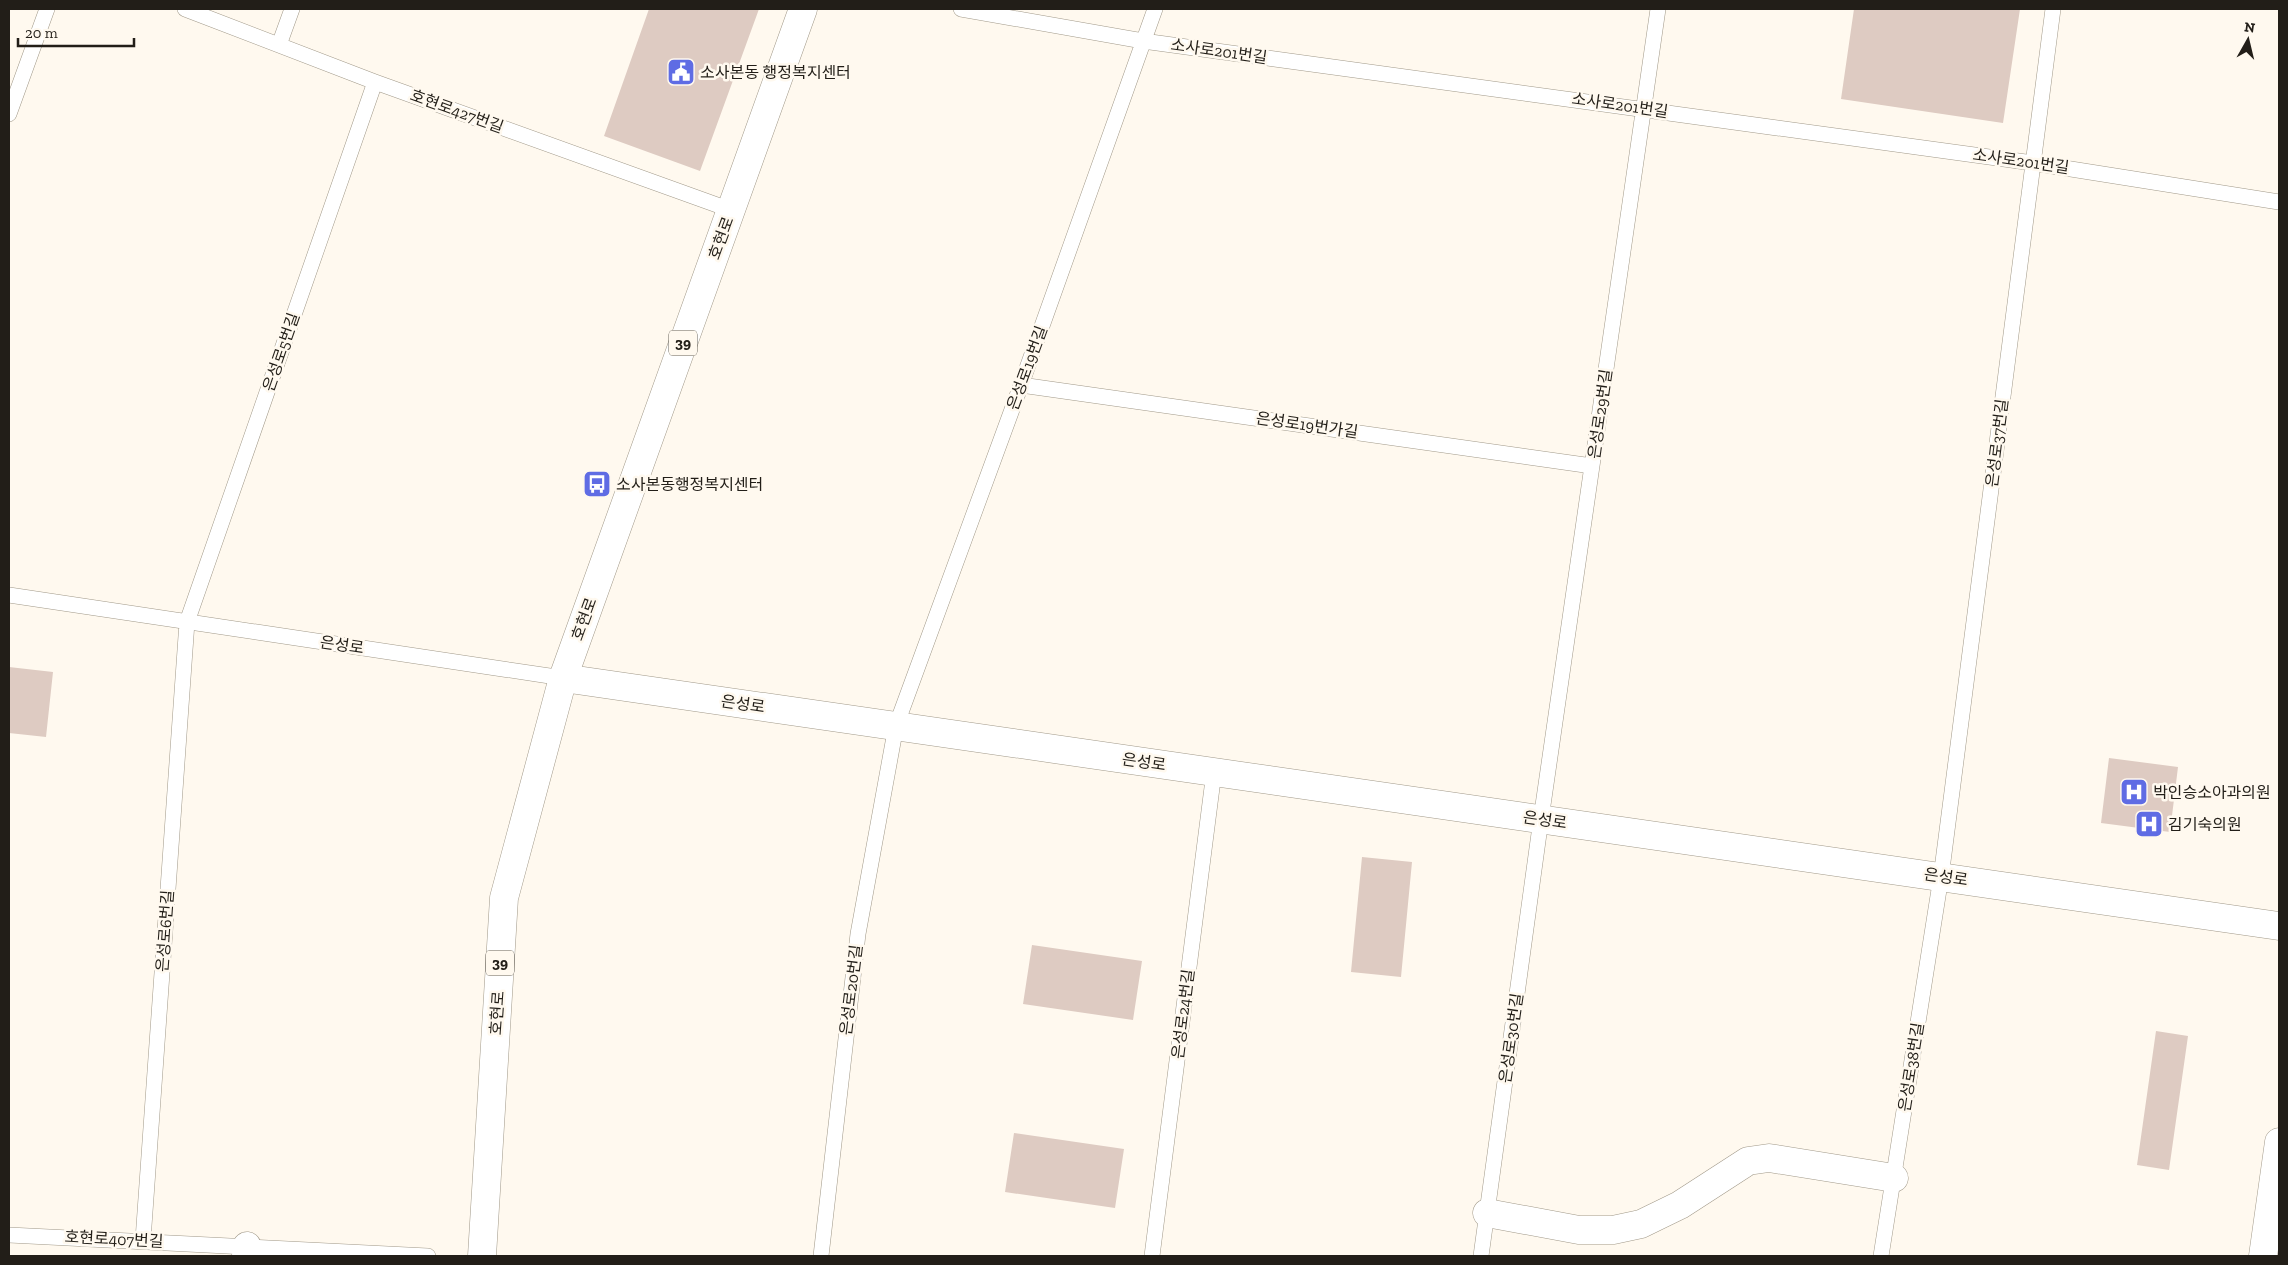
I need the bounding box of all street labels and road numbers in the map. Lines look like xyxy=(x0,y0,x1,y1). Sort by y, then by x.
street label: 소사로201번길 xyxy=(1170,35,1268,67)
street label: 호현로427번길 xyxy=(408,85,506,137)
street label: 소사로201번길 xyxy=(1571,89,1669,121)
street label: 소사로201번길 xyxy=(1972,145,2070,177)
street label: 호현로 xyxy=(705,214,738,262)
street label: 은성로5번길 xyxy=(259,310,303,394)
street label: 은성로19번길 xyxy=(1003,323,1051,413)
road number: 39 xyxy=(669,330,697,356)
street label: 은성로29번길 xyxy=(1584,368,1616,460)
street label: 은성로37번길 xyxy=(1982,398,2012,488)
street label: 은성로19번가길 xyxy=(1255,408,1359,442)
street label: 호현로 xyxy=(568,595,601,643)
street label: 은성로 xyxy=(319,633,365,658)
street label: 은성로 xyxy=(720,692,766,717)
street label: 은성로 xyxy=(1121,750,1167,775)
street label: 은성로 xyxy=(1522,808,1568,833)
street label: 은성로 xyxy=(1923,865,1969,890)
street label: 은성로6번길 xyxy=(153,889,177,973)
street label: 은성로20번길 xyxy=(836,944,866,1036)
road number: 39 xyxy=(486,950,514,976)
street label: 은성로24번길 xyxy=(1168,968,1198,1060)
street label: 호현로 xyxy=(486,990,508,1036)
street label: 은성로30번길 xyxy=(1495,992,1527,1084)
street label: 은성로38번길 xyxy=(1895,1021,1927,1113)
street label: 호현로407번길 xyxy=(64,1227,164,1251)

